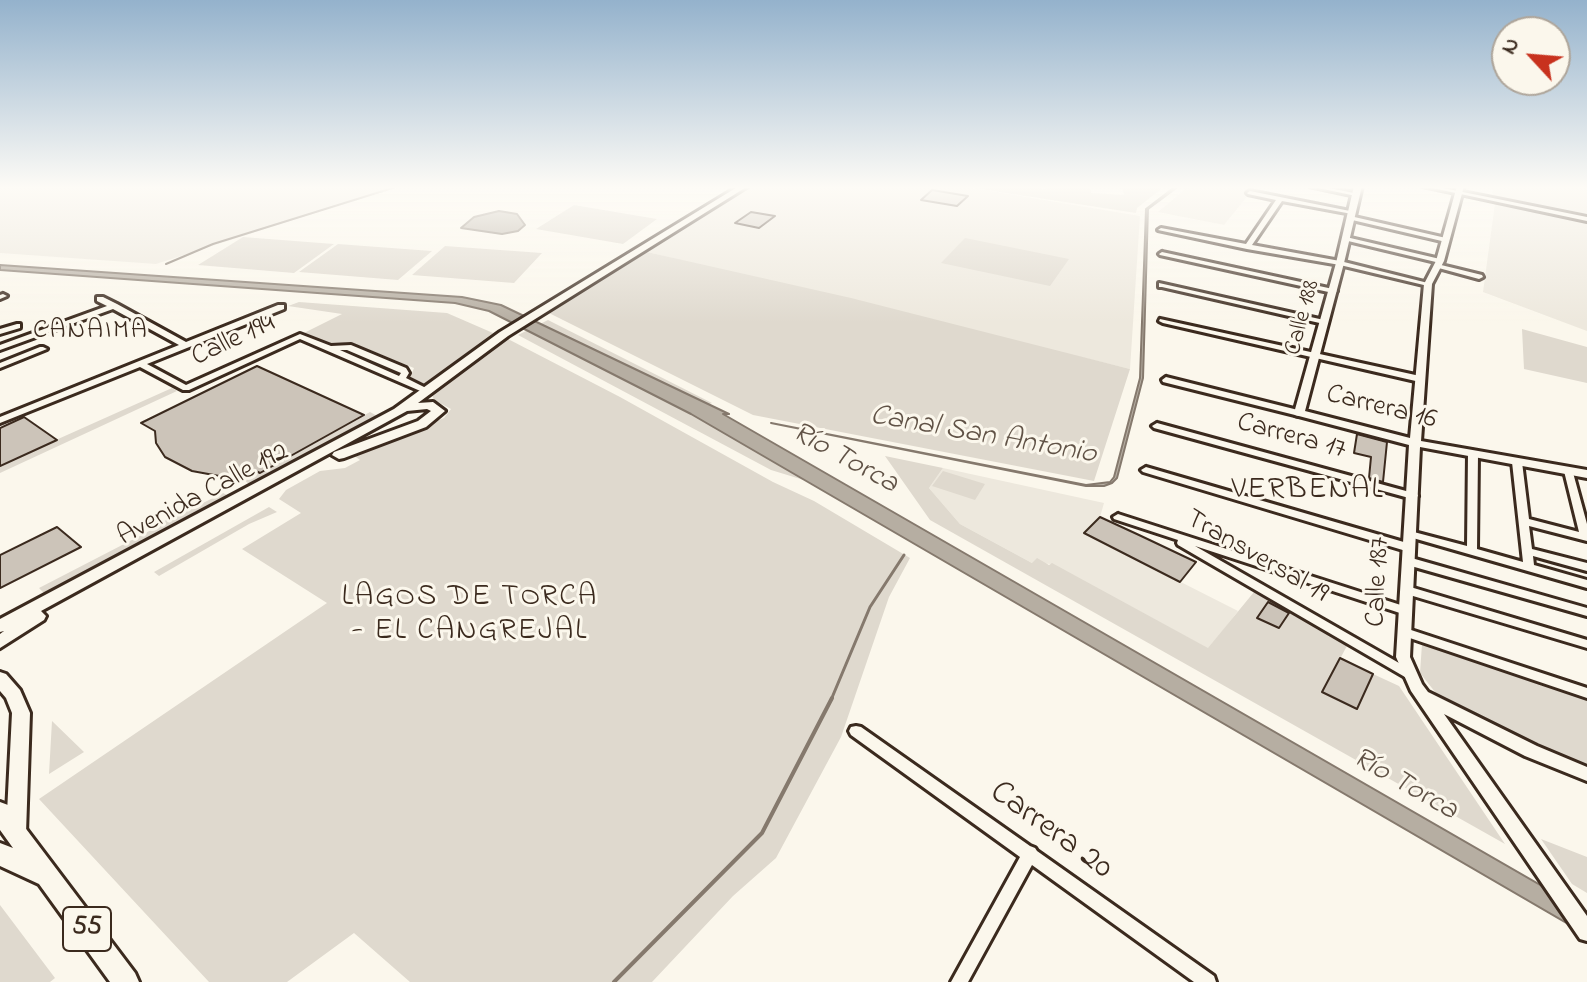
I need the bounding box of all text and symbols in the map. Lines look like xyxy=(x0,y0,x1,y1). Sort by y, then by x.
north arrow xyxy=(1491,16,1571,96)
text: N xyxy=(1494,33,1529,60)
street label: Calle 188 xyxy=(1280,277,1328,359)
street label: Calle 194 xyxy=(187,308,281,376)
district label: CANAIMA xyxy=(33,317,149,349)
street label: Carrera 16 xyxy=(1322,379,1440,439)
water label: Canal San Antonio xyxy=(867,399,1099,475)
street label: Carrera 17 xyxy=(1233,407,1349,469)
water label: Río Torca xyxy=(785,416,903,504)
street label: Avenida Calle 192 xyxy=(113,437,295,555)
district label: VERBENAL xyxy=(1231,474,1385,510)
street label: Transversal 19 xyxy=(1179,504,1333,612)
street label: Calle 187 xyxy=(1361,536,1399,628)
district label: LAGOS DE TORCA - EL CANGREJAL xyxy=(342,581,598,652)
water label: Río Torca xyxy=(1345,742,1463,830)
street label: Carrera 20 xyxy=(980,774,1120,890)
road number: 55 xyxy=(63,907,111,951)

